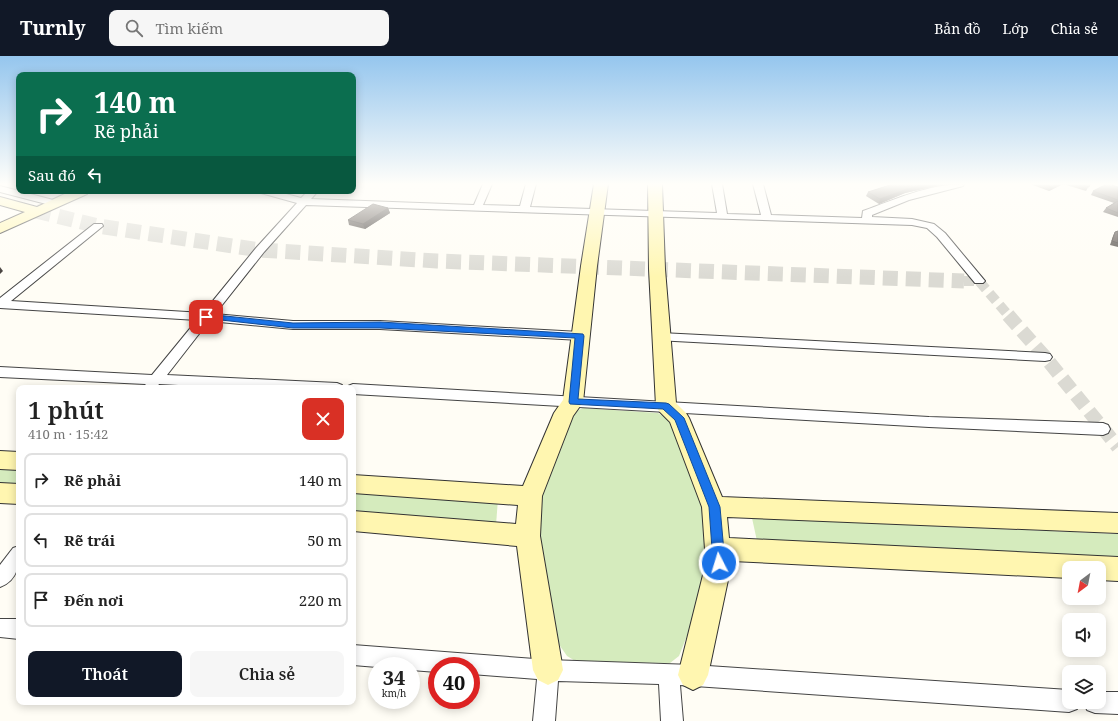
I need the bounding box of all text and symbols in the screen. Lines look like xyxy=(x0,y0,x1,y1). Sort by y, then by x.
search box xyxy=(109,10,389,46)
text: Turnly xyxy=(20,15,85,41)
icon: search xyxy=(123,17,145,39)
text: Tìm kiếm xyxy=(155,18,223,38)
text: Bản đồ xyxy=(934,19,981,38)
text: Lớp xyxy=(1003,19,1029,38)
text: Chia sẻ xyxy=(1051,19,1098,38)
text: 140 m xyxy=(94,83,176,121)
icon: right xyxy=(28,88,80,140)
text: Rẽ phải xyxy=(94,119,159,143)
icon: left xyxy=(84,164,106,186)
text: Sau đó xyxy=(28,165,76,185)
pin xyxy=(189,300,223,334)
icon: arrive xyxy=(195,306,217,328)
text: 1 phút xyxy=(28,393,104,426)
button: close xyxy=(302,398,344,440)
text: 410 m · 15:42 xyxy=(28,425,108,443)
icon: right xyxy=(30,469,52,491)
text: Rẽ phải xyxy=(64,470,121,490)
text: 140 m xyxy=(299,470,342,490)
icon: left xyxy=(30,529,52,551)
text: Rẽ trái xyxy=(64,530,115,550)
text: 50 m xyxy=(307,530,342,550)
position arrow xyxy=(698,542,740,584)
north arrow xyxy=(1062,561,1106,605)
map controls xyxy=(1062,561,1106,709)
icon: arrive xyxy=(30,589,52,611)
text: Đến nơi xyxy=(64,590,124,610)
text: 220 m xyxy=(299,590,342,610)
button: sound xyxy=(1062,613,1106,657)
button: Thoát xyxy=(28,651,182,697)
button: Chia sẻ xyxy=(190,651,344,697)
speed limit sign: 40 xyxy=(428,657,480,709)
text: 34 xyxy=(383,664,405,691)
button: layers xyxy=(1062,665,1106,709)
text: km/h xyxy=(382,686,406,700)

